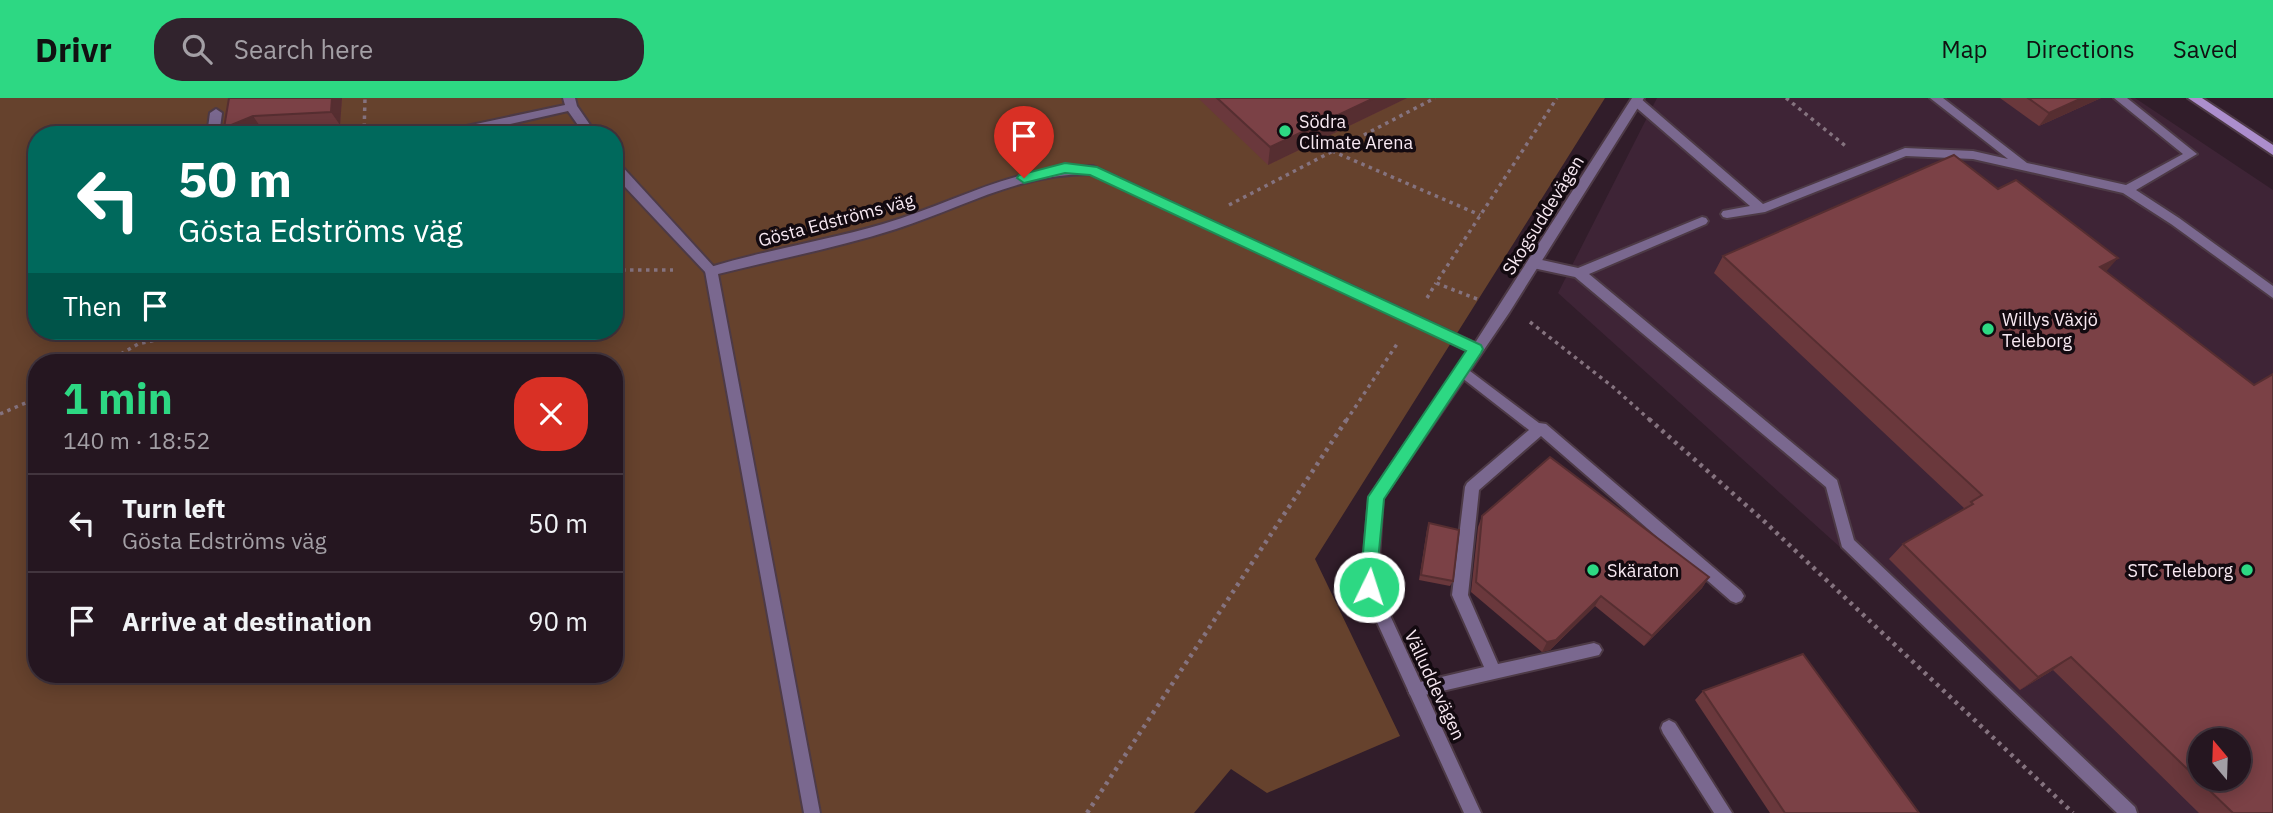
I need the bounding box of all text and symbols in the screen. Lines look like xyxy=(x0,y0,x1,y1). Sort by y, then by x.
search box xyxy=(154,18,644,81)
text: Drivr xyxy=(35,28,112,71)
icon: search xyxy=(178,30,216,68)
text: Search here xyxy=(234,32,373,66)
text: Map xyxy=(1941,33,1987,65)
text: Directions xyxy=(2025,33,2135,65)
text: Saved xyxy=(2173,33,2238,65)
pin xyxy=(994,106,1054,178)
place label: Södra Climate Arena xyxy=(1299,110,1413,154)
icon: arrive xyxy=(1005,117,1043,155)
marker: Södra Climate Arena xyxy=(1277,123,1293,139)
text: 50 m xyxy=(178,147,292,210)
street label: Skogsuddevägen xyxy=(1497,151,1589,279)
icon: left xyxy=(63,154,154,245)
street label: Gösta Edströms väg xyxy=(756,188,917,252)
text: Gösta Edströms väg xyxy=(178,209,463,251)
icon: arrive xyxy=(136,287,174,325)
text: Then xyxy=(63,289,122,323)
place label: Willys Växjö Teleborg xyxy=(2002,308,2098,352)
marker: Willys Växjö Teleborg xyxy=(1980,321,1996,337)
text: 1 min xyxy=(63,371,173,426)
button: close xyxy=(514,377,588,451)
text: 140 m · 18:52 xyxy=(63,425,210,455)
text: Turn left xyxy=(122,491,225,525)
icon: left xyxy=(63,504,101,542)
text: 50 m xyxy=(528,506,588,540)
text: Gösta Edströms väg xyxy=(122,525,327,555)
position arrow xyxy=(1332,550,1406,624)
place label: Skäraton xyxy=(1607,559,1679,582)
place label: STC Teleborg xyxy=(2127,559,2233,582)
marker: Skäraton xyxy=(1585,562,1601,578)
marker: STC Teleborg xyxy=(2239,562,2255,578)
icon: arrive xyxy=(63,602,101,640)
text: Arrive at destination xyxy=(122,604,372,638)
text: 90 m xyxy=(528,604,588,638)
street label: Välluddevägen xyxy=(1400,626,1470,744)
north arrow xyxy=(2188,728,2250,791)
map controls xyxy=(2188,728,2251,791)

